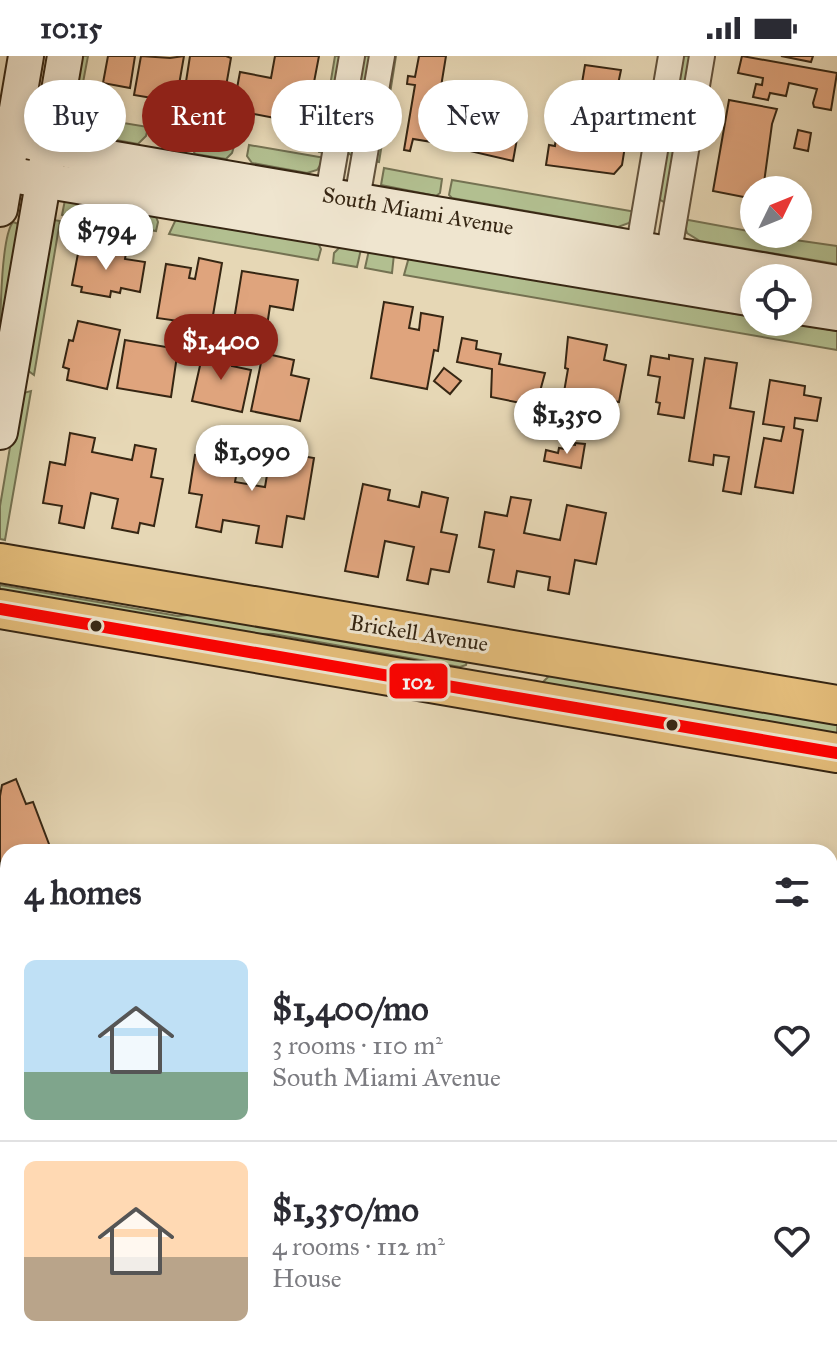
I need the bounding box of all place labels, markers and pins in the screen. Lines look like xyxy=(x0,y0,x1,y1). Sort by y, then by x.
pin: $794 xyxy=(59,204,153,272)
pin: $1,400 xyxy=(156,314,286,382)
pin: $1,350 xyxy=(502,388,632,456)
pin: $1,090 xyxy=(187,425,317,493)
unlabelled marker xyxy=(88,618,104,634)
unlabelled marker xyxy=(664,717,680,733)

